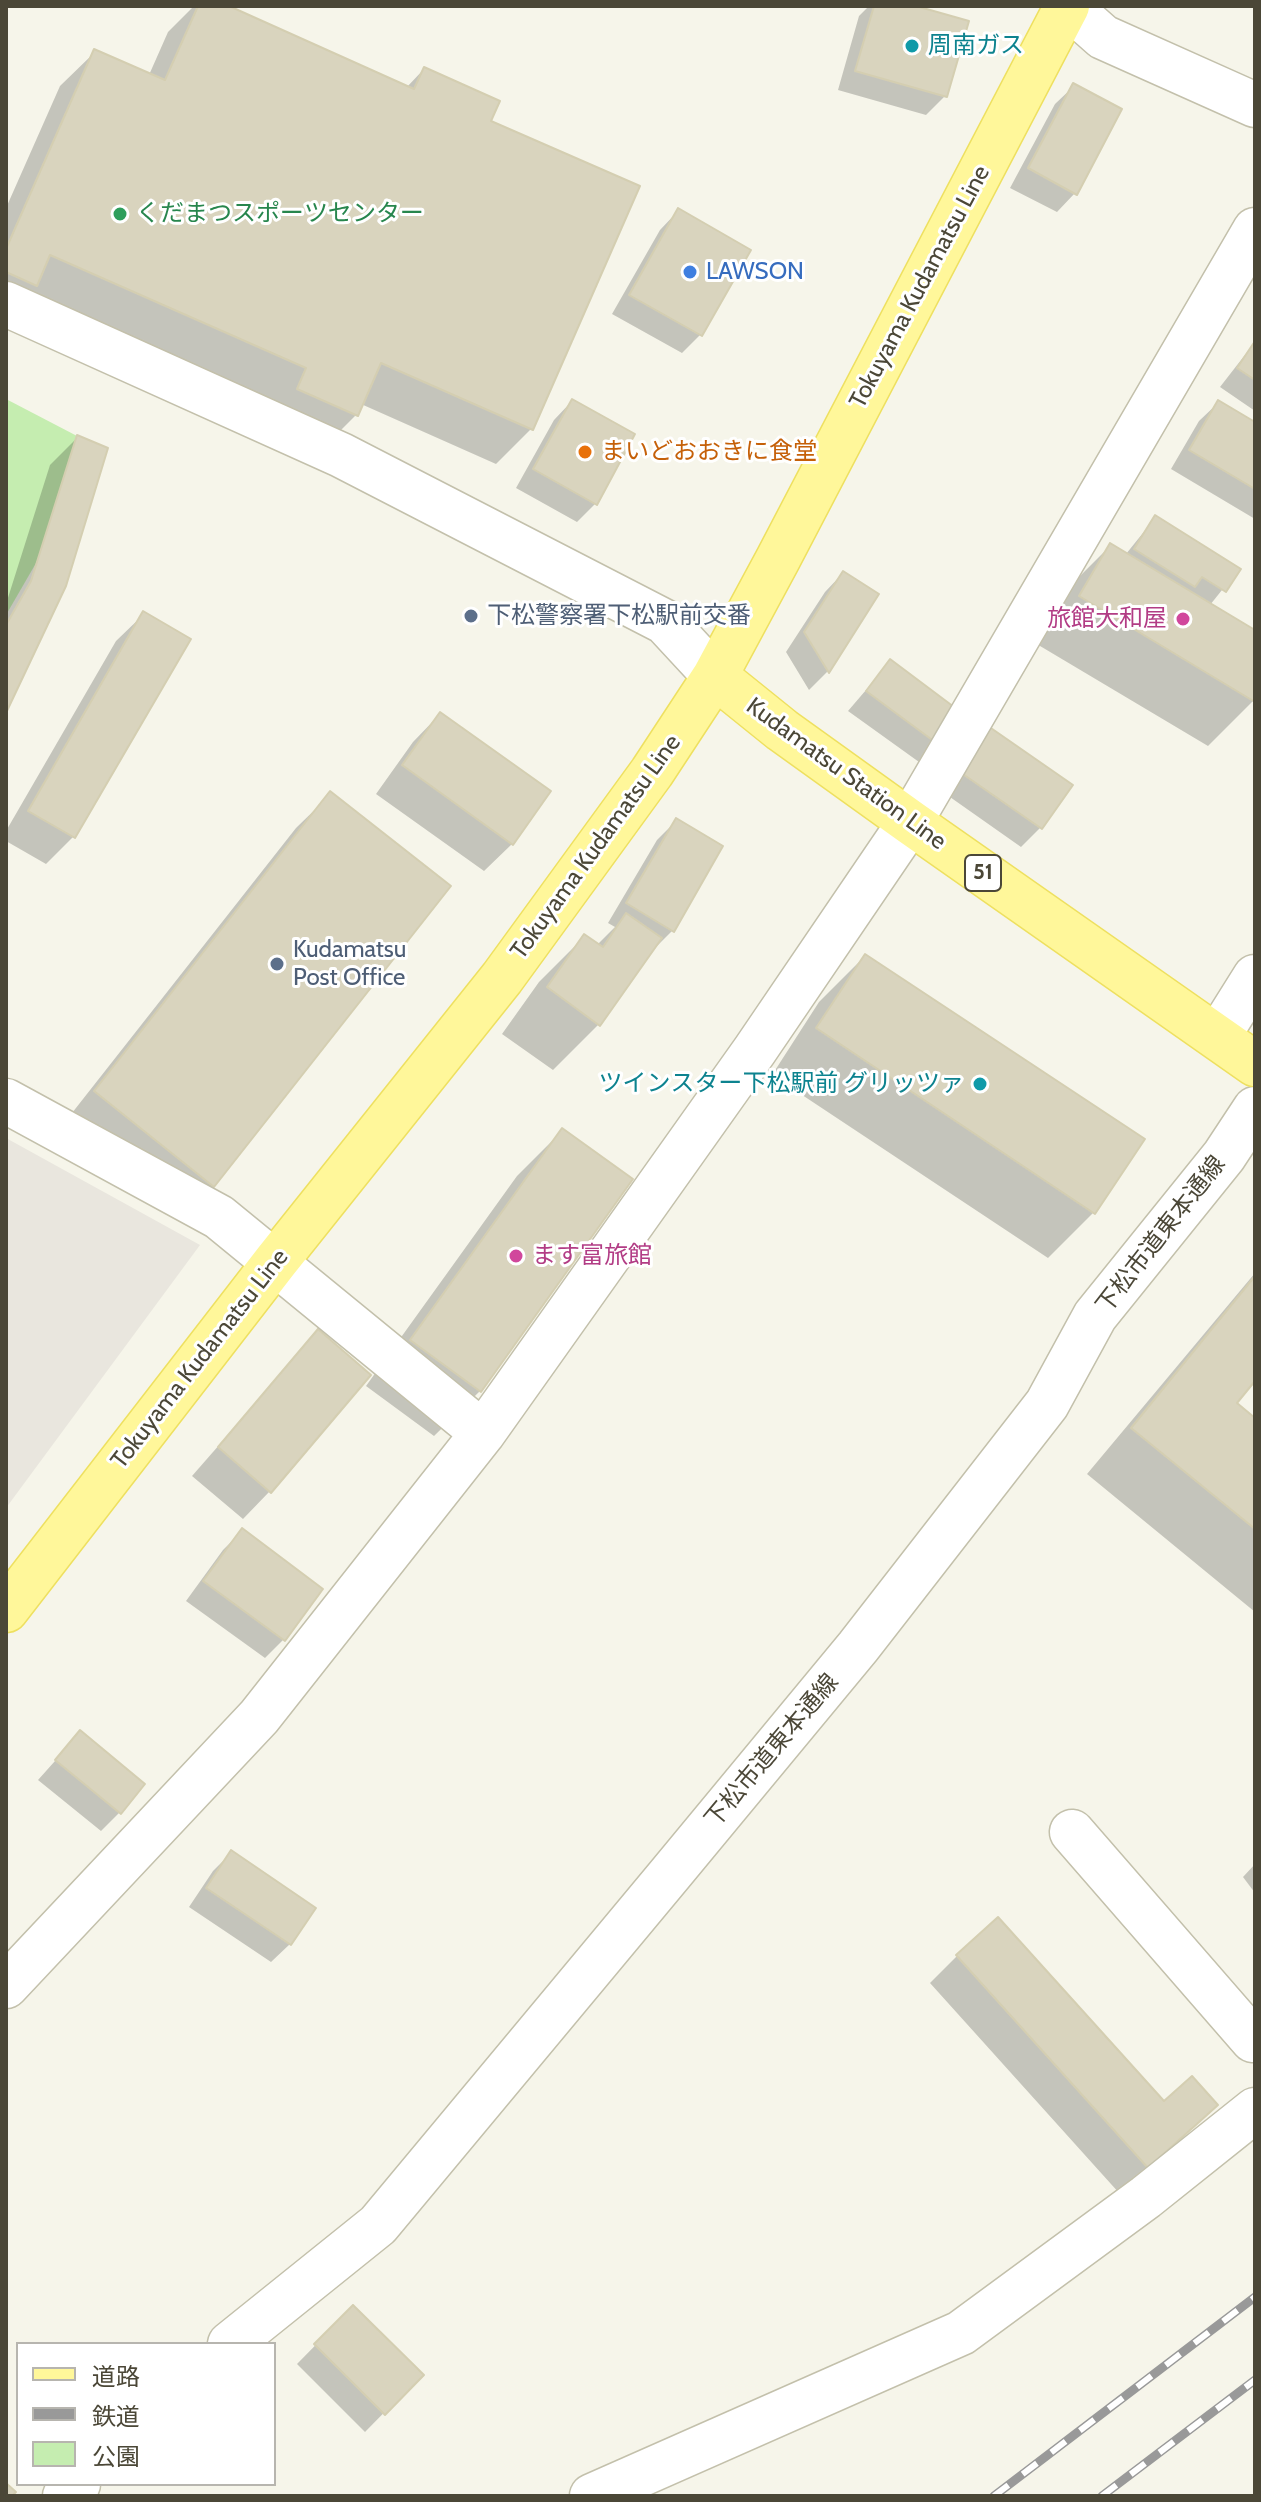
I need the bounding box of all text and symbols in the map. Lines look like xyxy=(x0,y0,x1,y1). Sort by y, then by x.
place label: 周南ガス xyxy=(928,32,1024,60)
marker: 周南ガス xyxy=(903,37,921,55)
street label: Tokuyama Kudamatsu Line xyxy=(844,161,996,413)
place label: くだまつスポーツセンター xyxy=(136,200,424,228)
marker: くだまつスポーツセンター xyxy=(111,205,129,223)
place label: LAWSON xyxy=(706,258,804,286)
marker: LAWSON xyxy=(681,263,699,281)
place label: まいどおおきに食堂 xyxy=(601,438,817,466)
marker: まいどおおきに食堂 xyxy=(576,443,594,461)
place label: 下松警察署下松駅前交番 xyxy=(487,602,751,630)
place label: 旅館大和屋 xyxy=(1047,605,1167,633)
marker: 下松警察署下松駅前交番 xyxy=(462,607,480,625)
marker: 旅館大和屋 xyxy=(1174,610,1192,628)
street label: Kudamatsu Station Line xyxy=(741,692,951,856)
street label: Tokuyama Kudamatsu Line xyxy=(505,729,687,965)
road number: 51 xyxy=(965,855,1001,891)
place label: Kudamatsu Post Office xyxy=(293,936,406,992)
marker: Kudamatsu Post Office xyxy=(268,955,286,973)
place label: ツインスター下松駅前 グリッツァ xyxy=(599,1070,964,1098)
marker: ツインスター下松駅前 グリッツァ xyxy=(971,1075,989,1093)
street label: 下松市道東本通線 xyxy=(1091,1150,1231,1320)
place label: ます富旅館 xyxy=(532,1242,652,1270)
street label: Tokuyama Kudamatsu Line xyxy=(105,1244,295,1474)
marker: ます富旅館 xyxy=(507,1247,525,1265)
street label: 下松市道東本通線 xyxy=(699,1668,845,1834)
legend xyxy=(16,2342,276,2486)
text: 道路 xyxy=(92,2362,140,2391)
text: 鉄道 xyxy=(92,2402,140,2431)
text: 公園 xyxy=(92,2442,140,2471)

